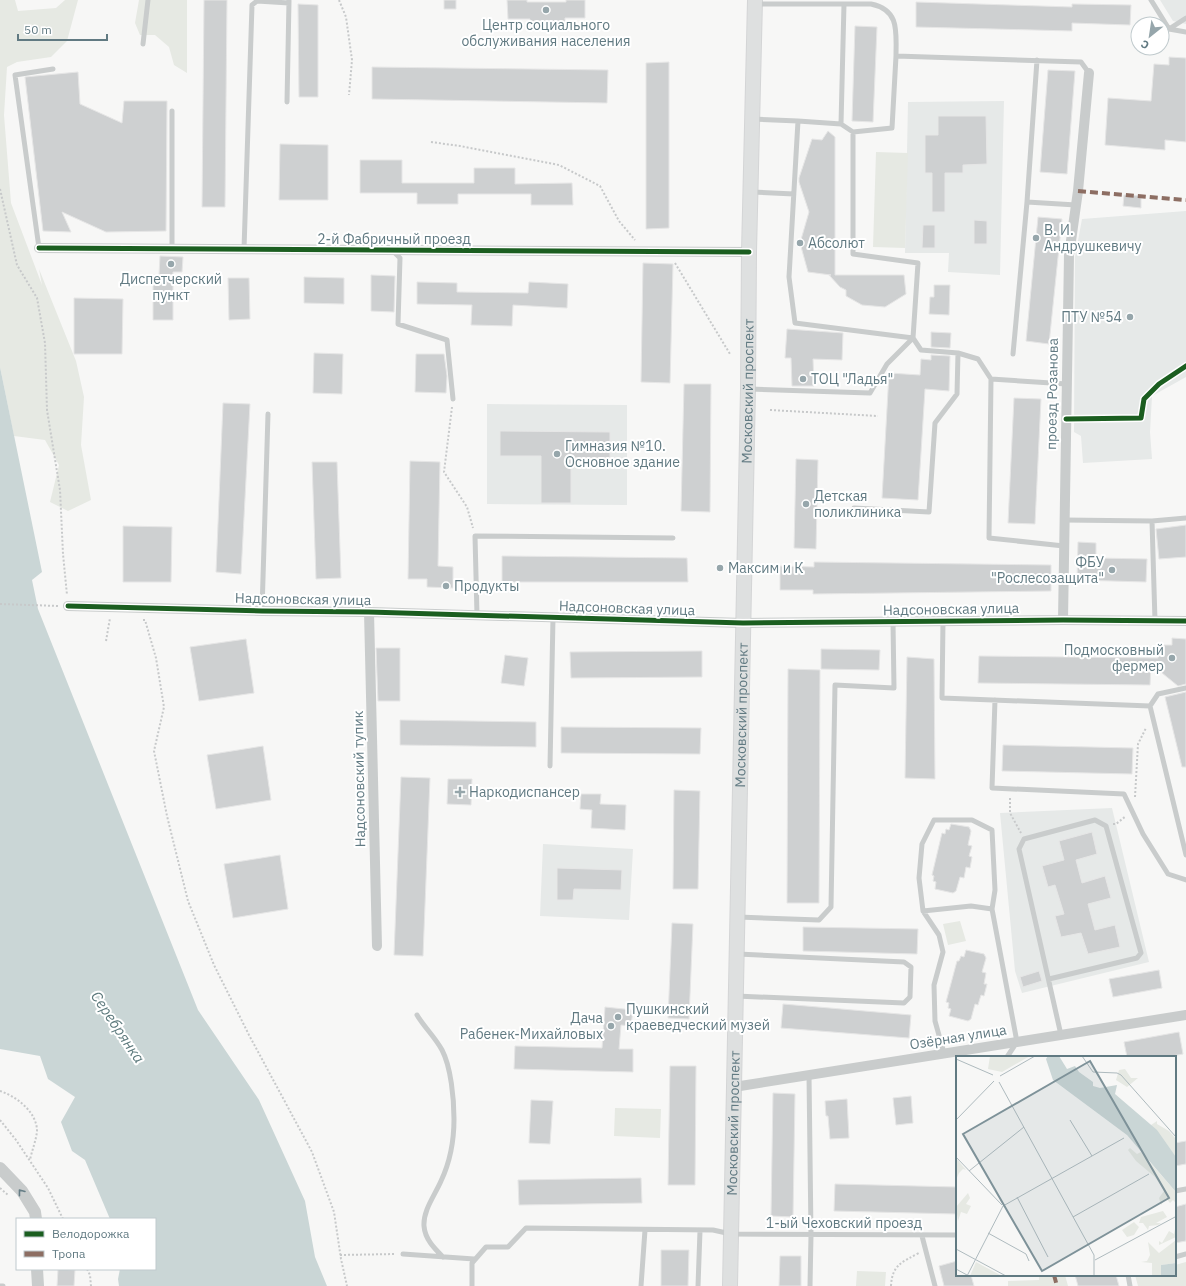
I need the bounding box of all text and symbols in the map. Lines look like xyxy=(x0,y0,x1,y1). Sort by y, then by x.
marker: Центр социального обслуживания населения xyxy=(541,5,551,15)
scale bar xyxy=(18,16,107,42)
place label: Центр социального обслуживания населения xyxy=(461,16,631,50)
north arrow xyxy=(1130,16,1170,56)
text: 50 m xyxy=(24,22,52,37)
text: С xyxy=(1138,37,1152,53)
place label: В. И. Андрушкевичу xyxy=(1044,221,1142,255)
street label: 2-й Фабричный проезд xyxy=(317,230,471,248)
marker: В. И. Андрушкевичу xyxy=(1031,233,1041,243)
place label: Абсолют xyxy=(808,234,865,252)
marker: Абсолют xyxy=(795,238,805,248)
marker: Диспетчерский пункт xyxy=(166,259,176,269)
place label: Диспетчерский пункт xyxy=(120,270,222,304)
place label: ПТУ №54 xyxy=(1061,308,1122,326)
marker: ПТУ №54 xyxy=(1125,312,1135,322)
street label: Московский проспект xyxy=(738,318,758,464)
street label: проезд Розанова xyxy=(1042,337,1062,450)
place label: ТОЦ "Ладья" xyxy=(811,370,893,388)
marker: ТОЦ "Ладья" xyxy=(798,374,808,384)
place label: Гимназия №10. Основное здание xyxy=(565,437,680,471)
marker: Гимназия №10. Основное здание xyxy=(552,449,562,459)
place label: Детская поликлиника xyxy=(814,487,902,521)
marker: Детская поликлиника xyxy=(801,499,811,509)
place label: ФБУ "Рослесозащита" xyxy=(991,553,1105,587)
place label: Максим и К xyxy=(728,559,803,577)
marker: Максим и К xyxy=(715,563,725,573)
marker: ФБУ "Рослесозащита" xyxy=(1107,565,1117,575)
place label: Продукты xyxy=(454,577,519,595)
marker: Продукты xyxy=(441,581,451,591)
street label: Надсоновская улица xyxy=(235,589,372,609)
street label: Надсоновская улица xyxy=(559,597,696,619)
street label: Надсоновская улица xyxy=(883,599,1020,619)
place label: Подмосковный фермер xyxy=(1064,641,1164,675)
street label: Московский проспект xyxy=(731,642,752,788)
marker: Подмосковный фермер xyxy=(1167,653,1177,663)
street label: Надсоновский тупик xyxy=(349,710,369,848)
place label: Наркодиспансер xyxy=(469,783,580,801)
marker: Наркодиспансер xyxy=(454,786,466,798)
water label: Серебрянка xyxy=(87,987,149,1067)
place label: Пушкинский краеведческий музей xyxy=(626,1000,770,1034)
place label: Дача Рабенек-Михайловых xyxy=(460,1009,604,1043)
marker: Пушкинский краеведческий музей xyxy=(613,1012,623,1022)
street label: Озёрная улица xyxy=(908,1020,1008,1054)
marker: Дача Рабенек-Михайловых xyxy=(606,1021,616,1031)
street label: Московский проспект xyxy=(723,1050,744,1196)
inset map xyxy=(956,1056,1176,1276)
one-way arrow xyxy=(19,1189,26,1196)
street label: 1-ый Чеховский проезд xyxy=(766,1214,922,1232)
legend xyxy=(16,1218,156,1270)
text: Велодорожка xyxy=(52,1226,130,1241)
text: Тропа xyxy=(52,1246,86,1261)

